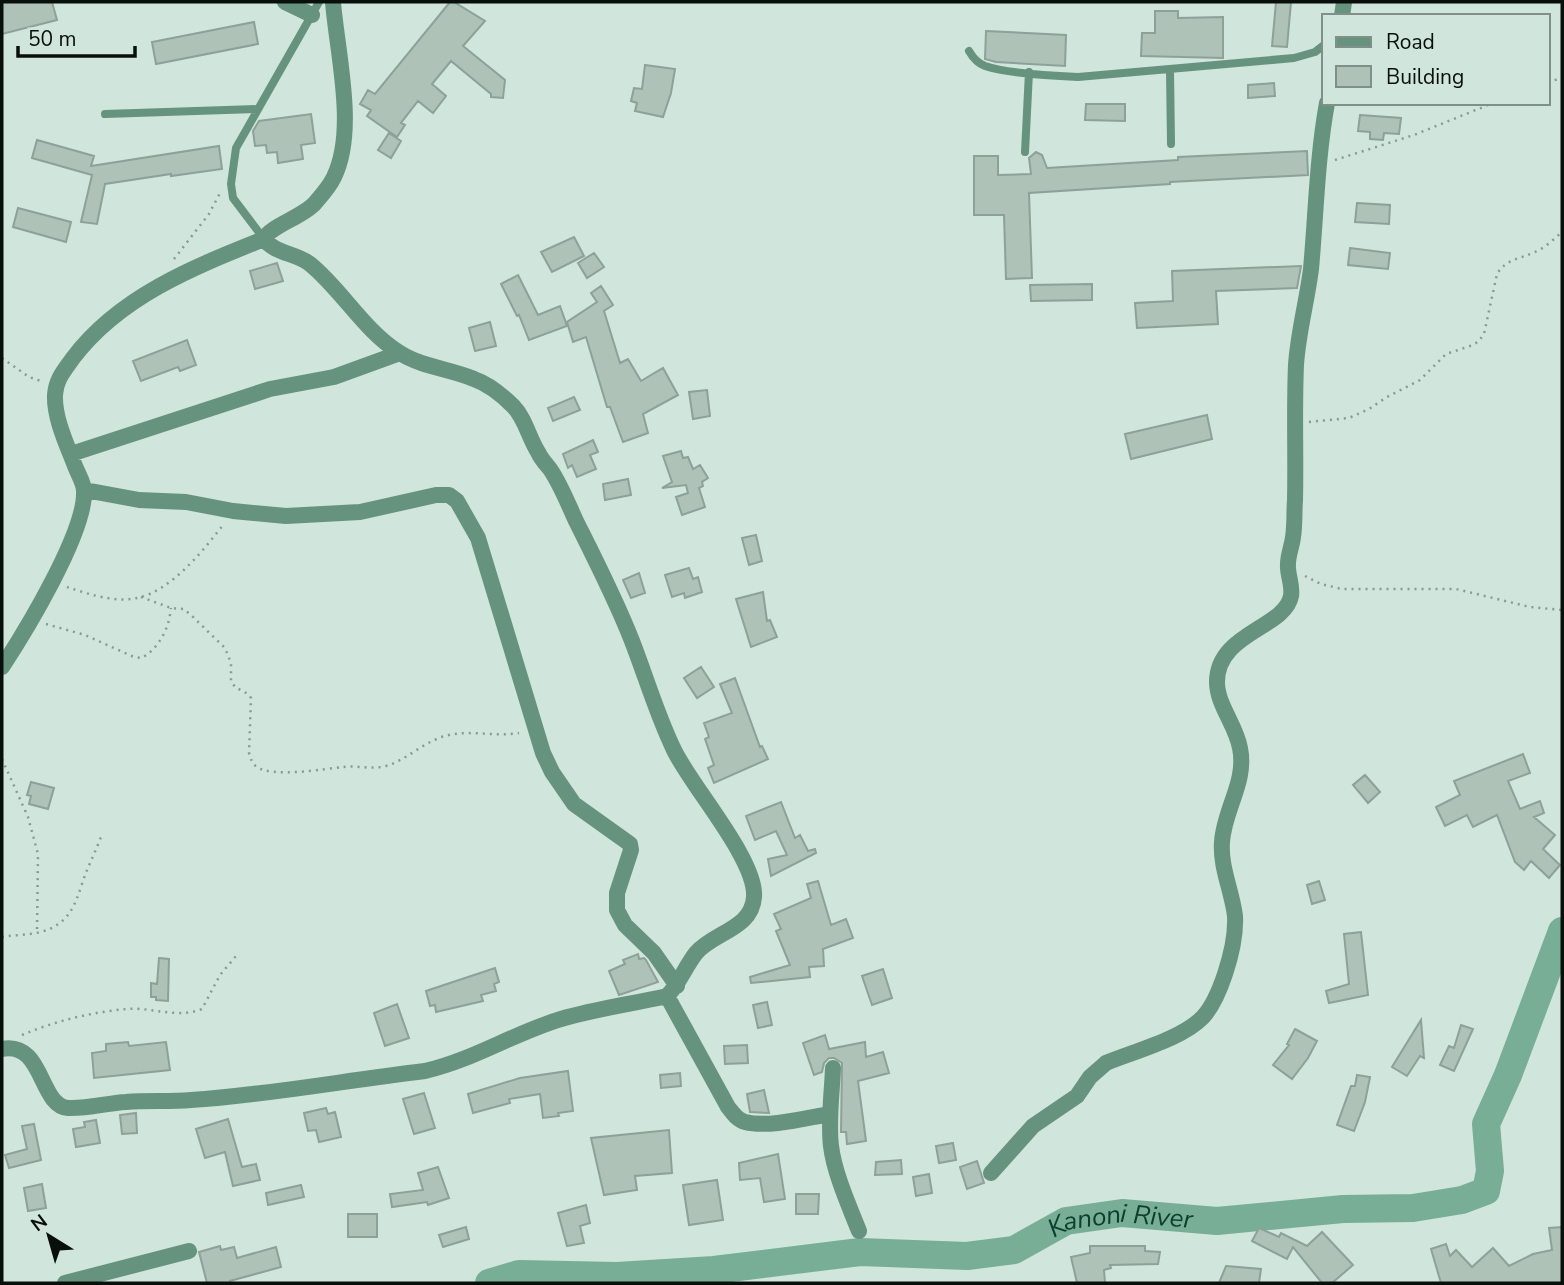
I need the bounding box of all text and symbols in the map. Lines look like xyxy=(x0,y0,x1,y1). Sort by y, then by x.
scale bar xyxy=(18,14,135,58)
legend xyxy=(1322,14,1550,105)
text: 50 m xyxy=(28,25,77,53)
text: Road xyxy=(1386,28,1435,56)
text: Building xyxy=(1386,63,1464,91)
water label: Kanoni River xyxy=(1041,1196,1195,1246)
north arrow xyxy=(14,1201,84,1271)
text: N xyxy=(26,1209,53,1238)

